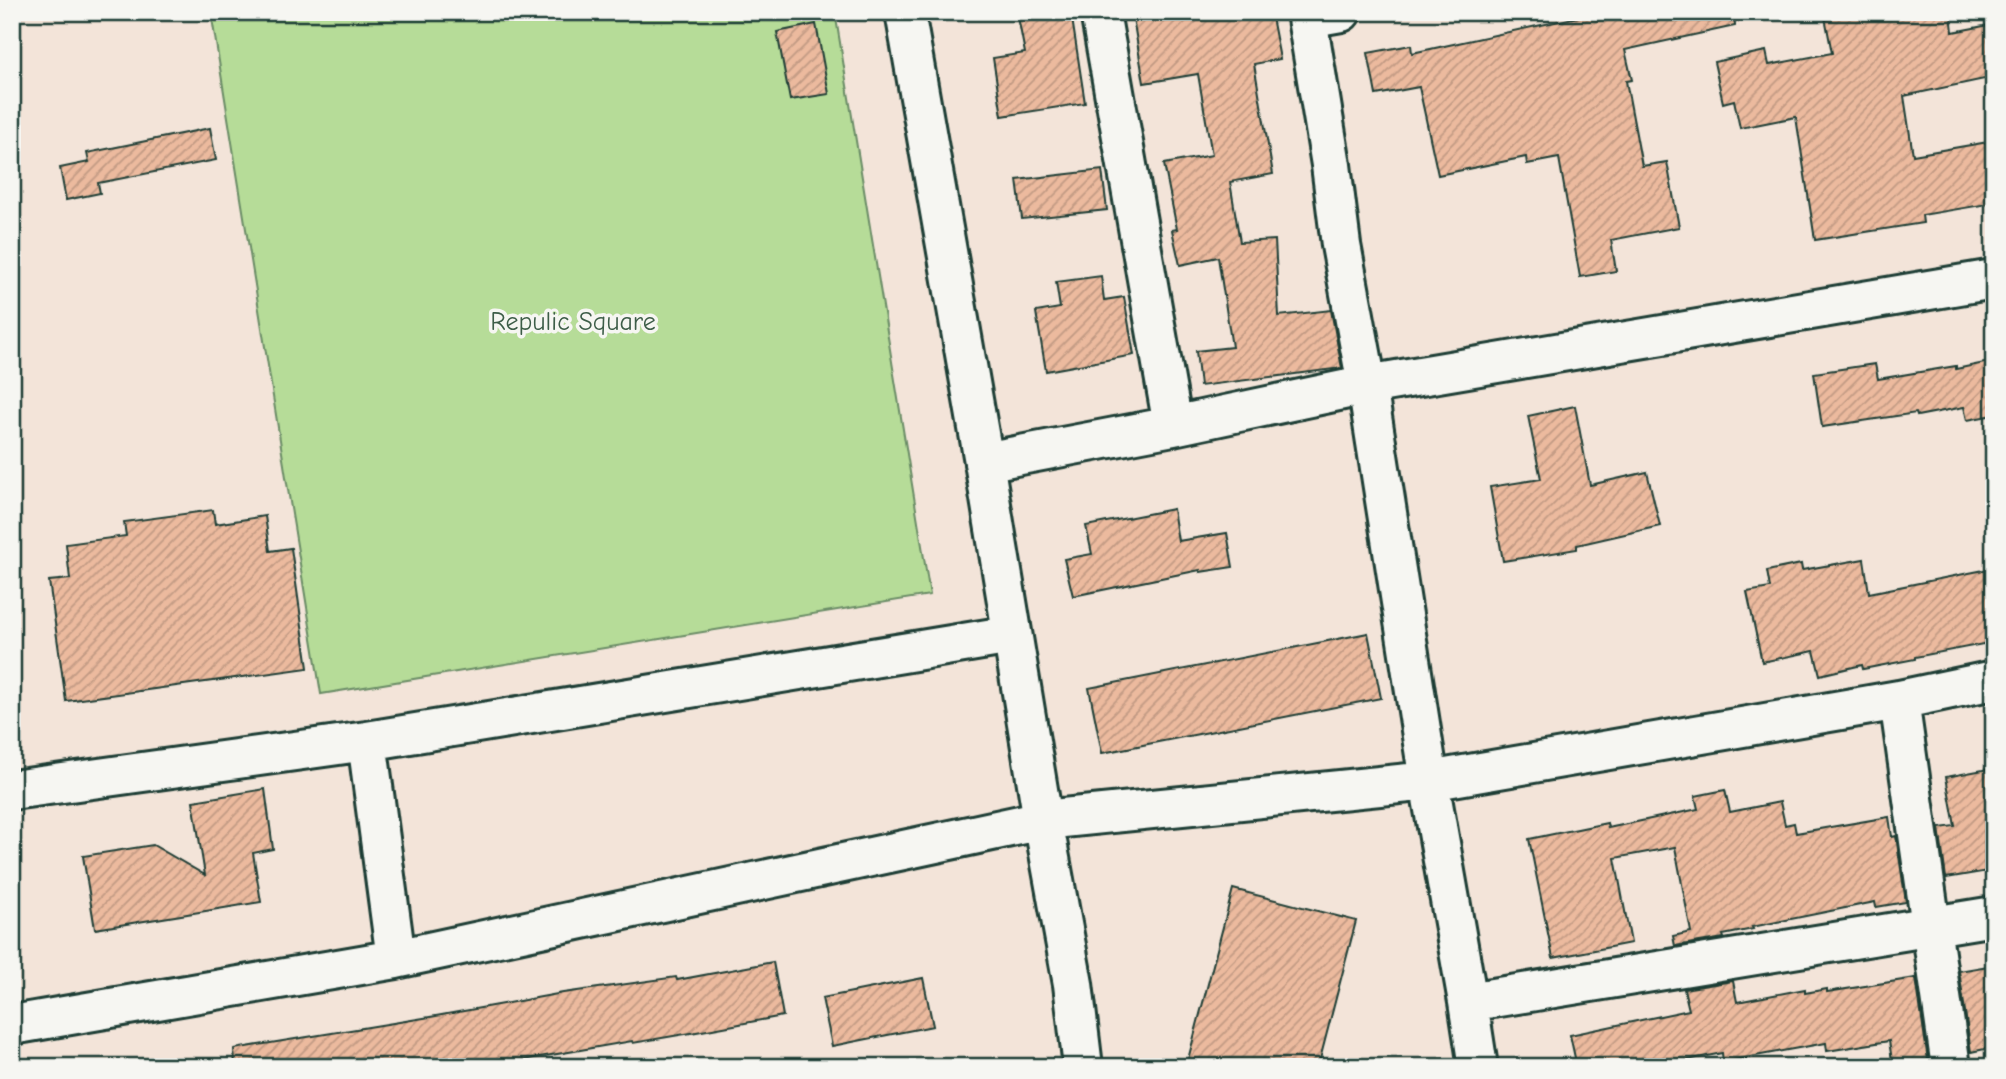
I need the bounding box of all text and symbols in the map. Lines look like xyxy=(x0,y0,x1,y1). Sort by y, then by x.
park label: Repulic Square xyxy=(490,307,656,337)

